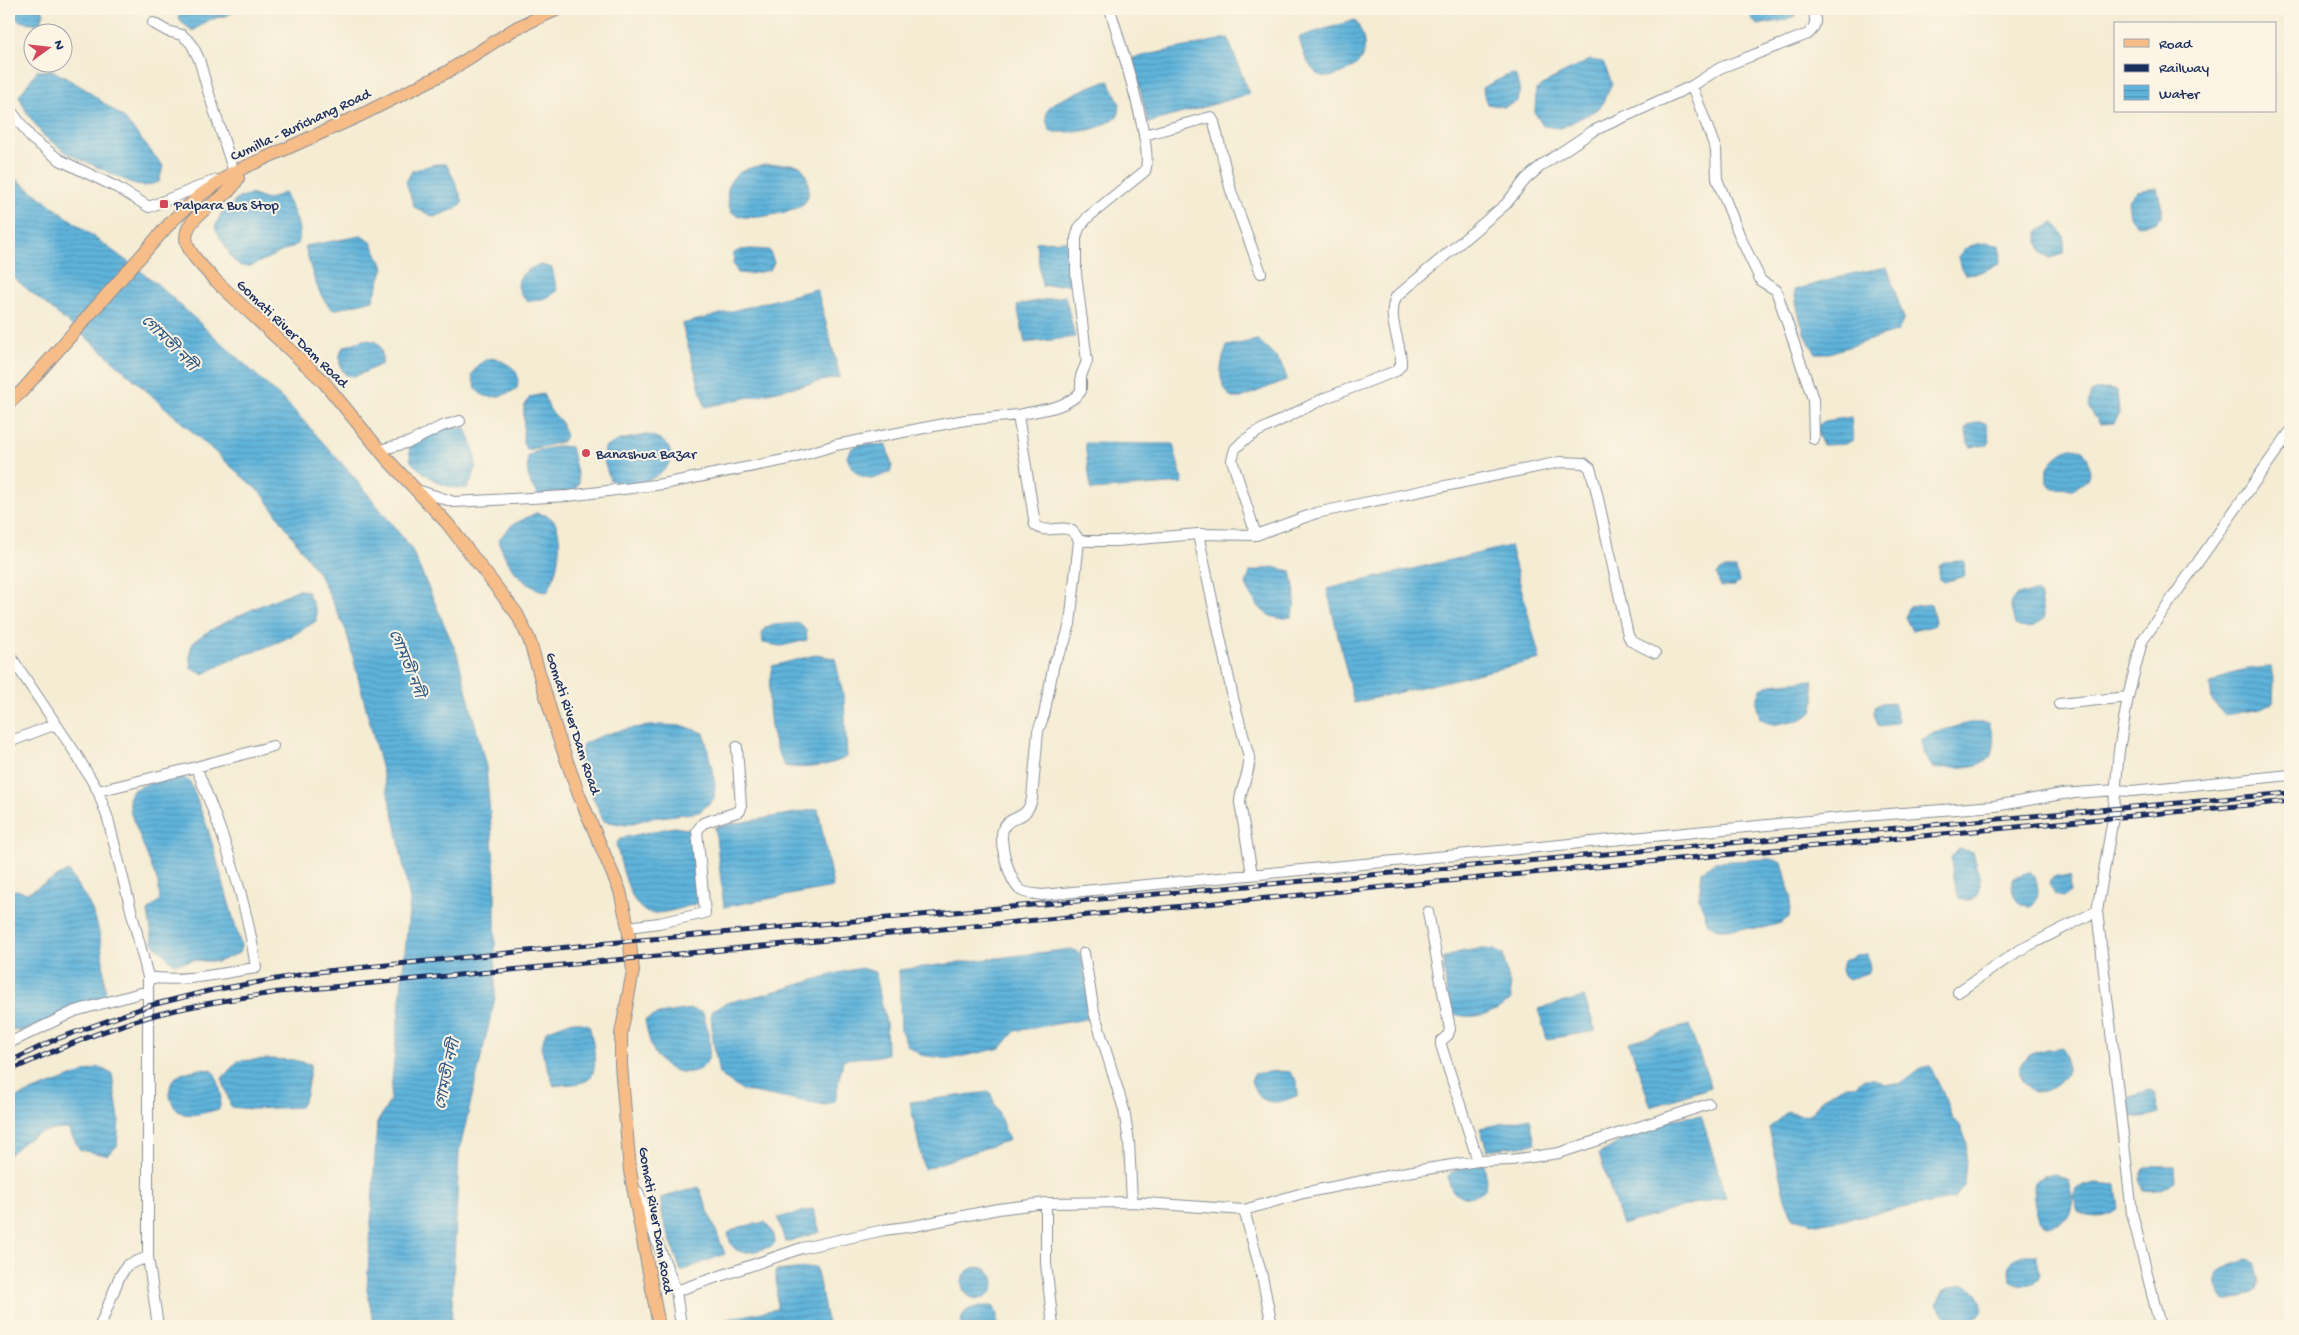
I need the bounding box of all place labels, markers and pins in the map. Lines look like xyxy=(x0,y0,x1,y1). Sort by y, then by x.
place label: Palpara Bus Stop xyxy=(173,197,279,215)
marker: Palpara Bus Stop xyxy=(158,198,170,210)
place label: Banashua Bazar xyxy=(595,446,698,464)
marker: Banashua Bazar xyxy=(580,447,592,459)

